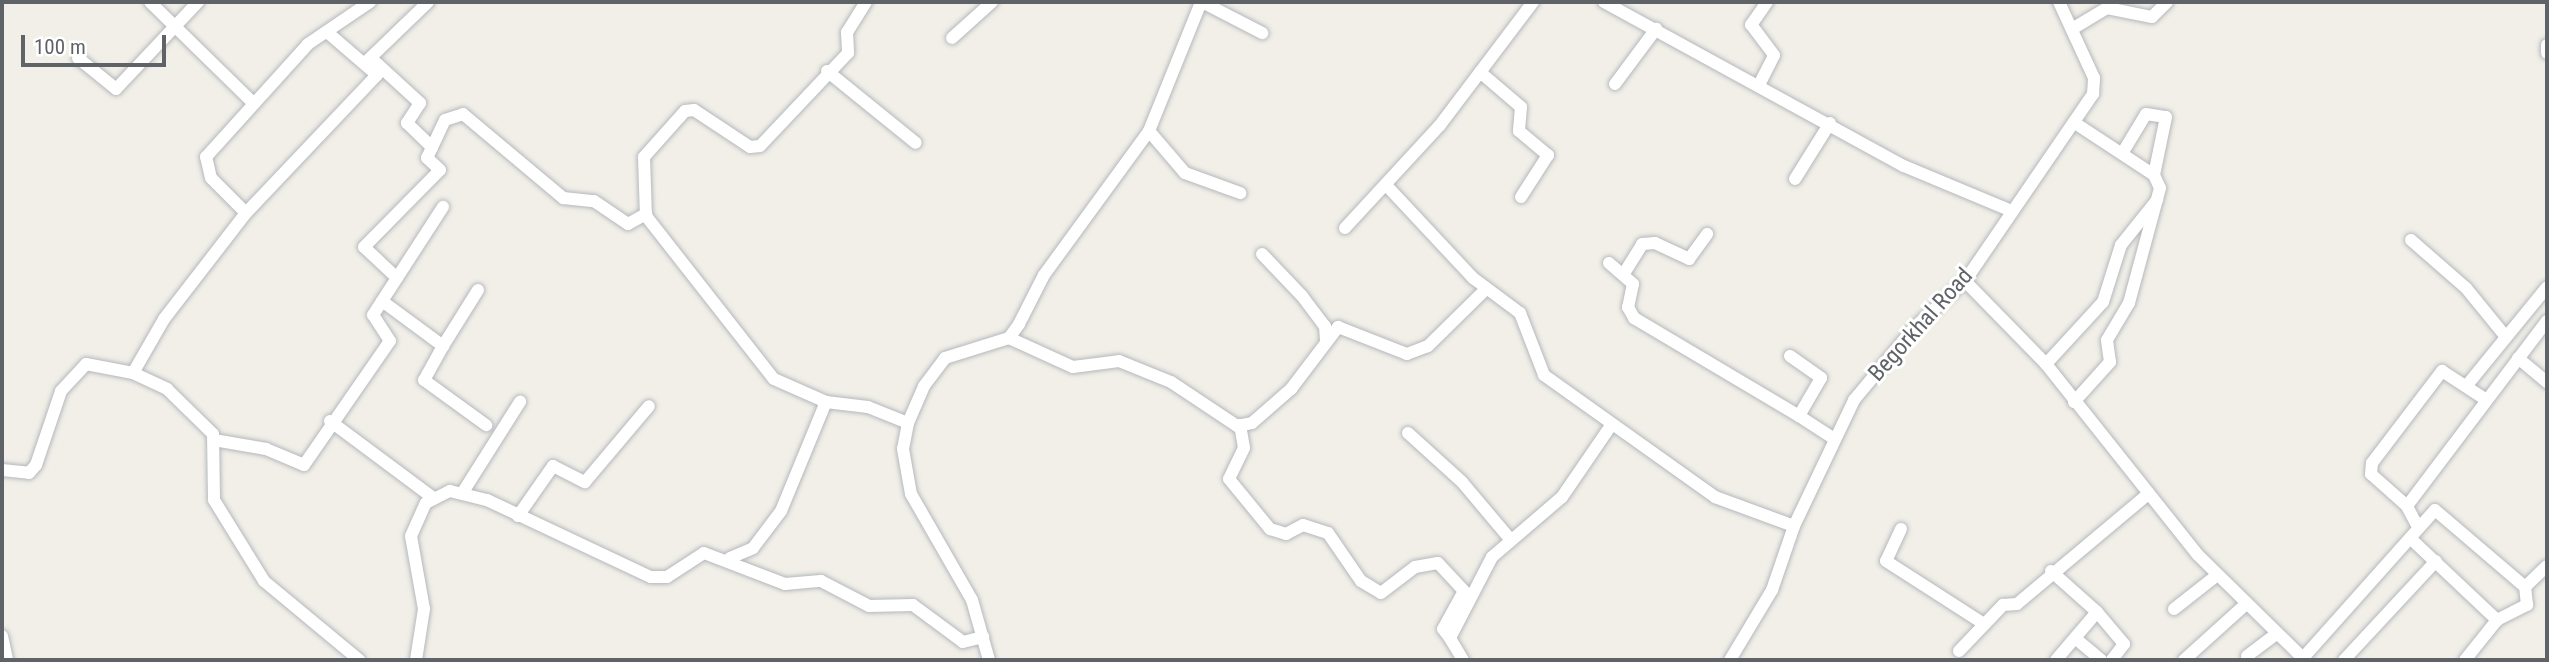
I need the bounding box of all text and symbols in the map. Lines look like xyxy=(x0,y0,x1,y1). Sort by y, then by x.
scale bar xyxy=(24,21,170,65)
text: 100 m xyxy=(34,35,86,59)
street label: Begorkhal Road xyxy=(1863,263,1979,387)

